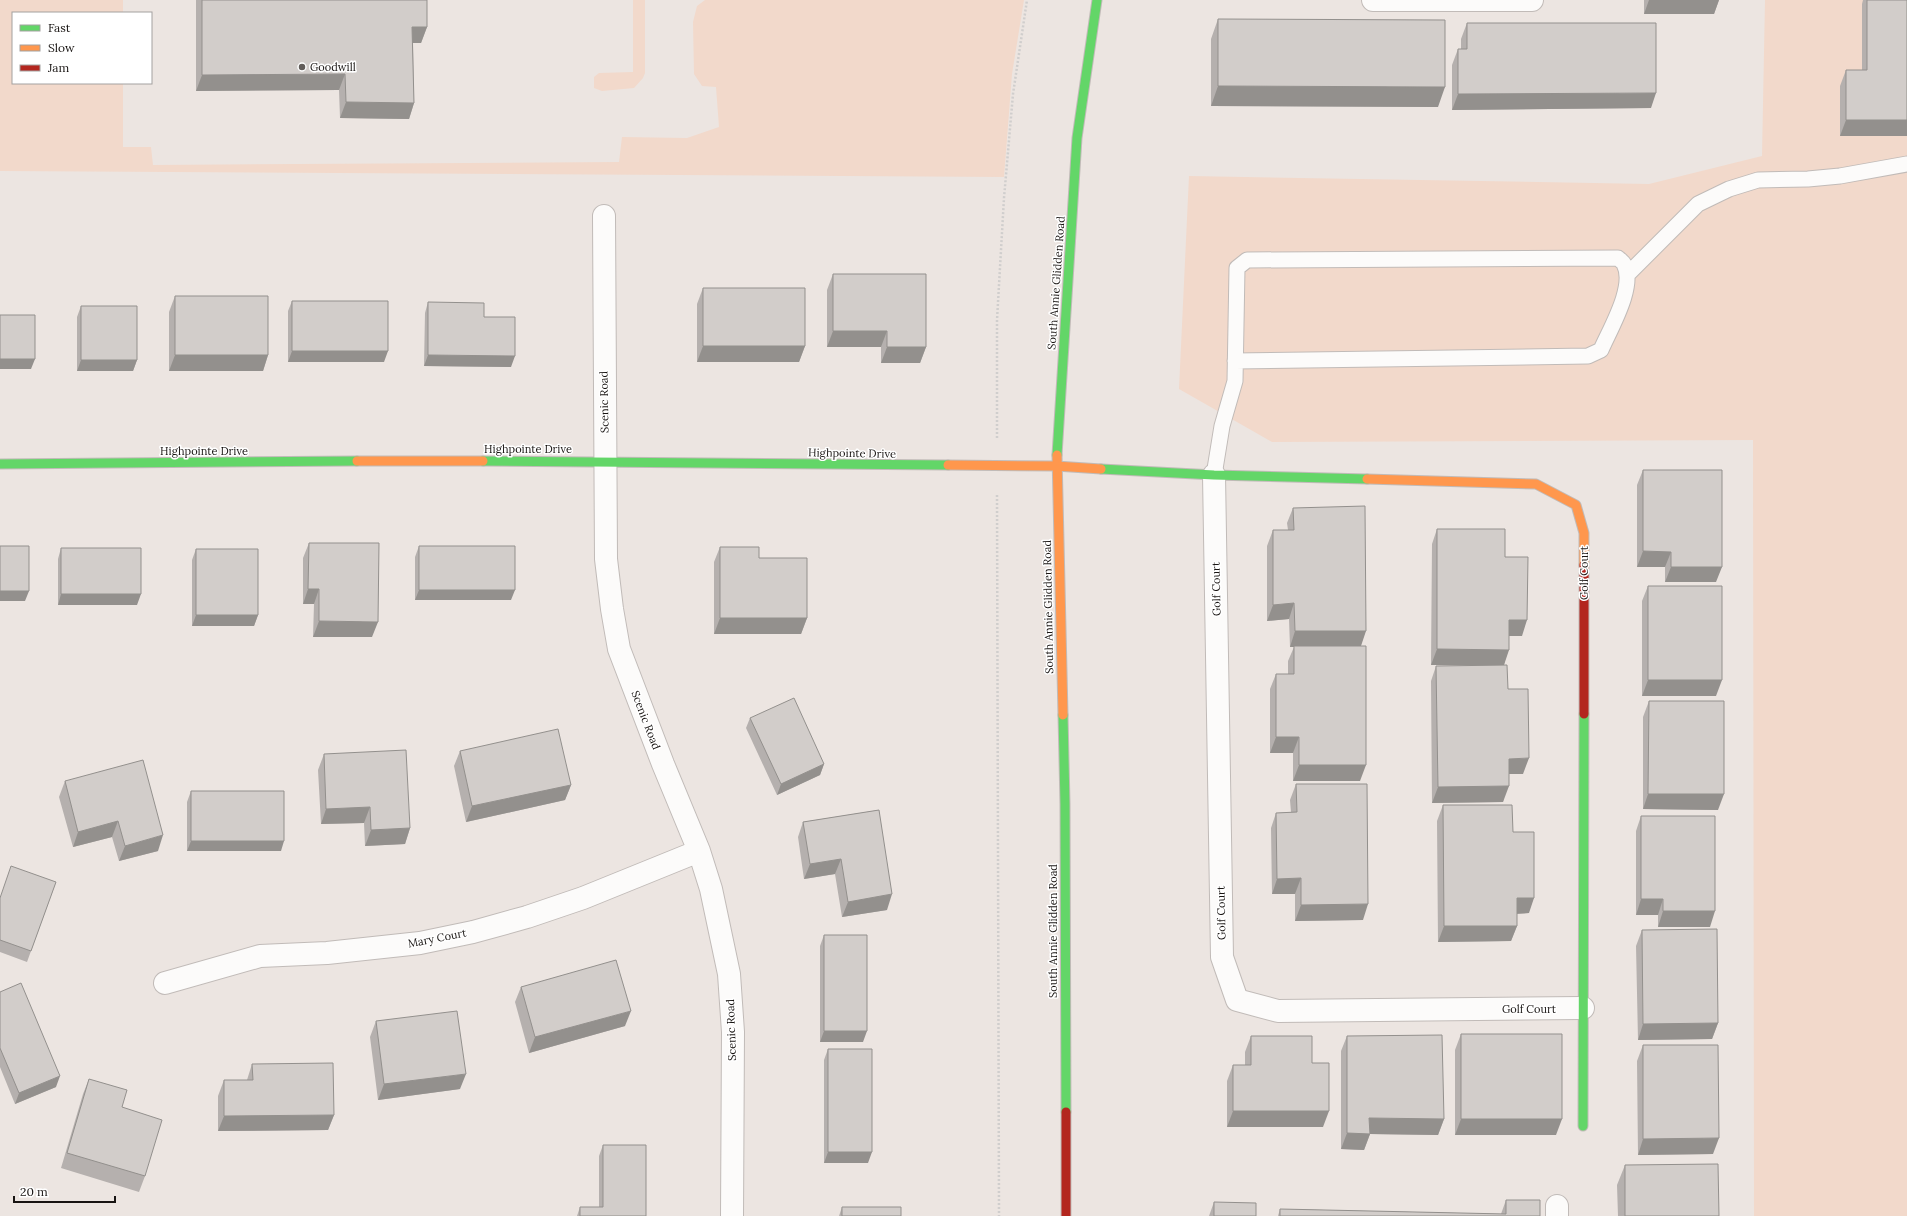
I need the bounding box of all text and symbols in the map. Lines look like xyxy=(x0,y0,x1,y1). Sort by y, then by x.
legend xyxy=(12,12,152,84)
text: Fast xyxy=(48,20,71,35)
text: Slow xyxy=(48,40,75,55)
text: Jam xyxy=(47,60,69,75)
place label: Goodwill xyxy=(310,60,356,74)
marker: Goodwill xyxy=(297,62,307,72)
street label: South Annie Glidden Road xyxy=(1044,215,1068,350)
street label: Scenic Road xyxy=(596,370,612,433)
street label: Highpointe Drive xyxy=(484,442,572,456)
street label: Highpointe Drive xyxy=(160,444,248,458)
street label: Highpointe Drive xyxy=(808,445,896,461)
street label: South Annie Glidden Road xyxy=(1040,540,1056,674)
street label: Golf Court xyxy=(1577,545,1591,600)
street label: Golf Court xyxy=(1209,561,1223,616)
street label: Scenic Road xyxy=(628,689,664,752)
street label: South Annie Glidden Road xyxy=(1046,864,1060,998)
street label: Golf Court xyxy=(1214,885,1228,940)
street label: Mary Court xyxy=(407,925,468,951)
street label: Scenic Road xyxy=(723,998,739,1061)
street label: Golf Court xyxy=(1502,1002,1557,1016)
scale bar xyxy=(14,1178,115,1204)
text: 20 m xyxy=(20,1184,48,1199)

